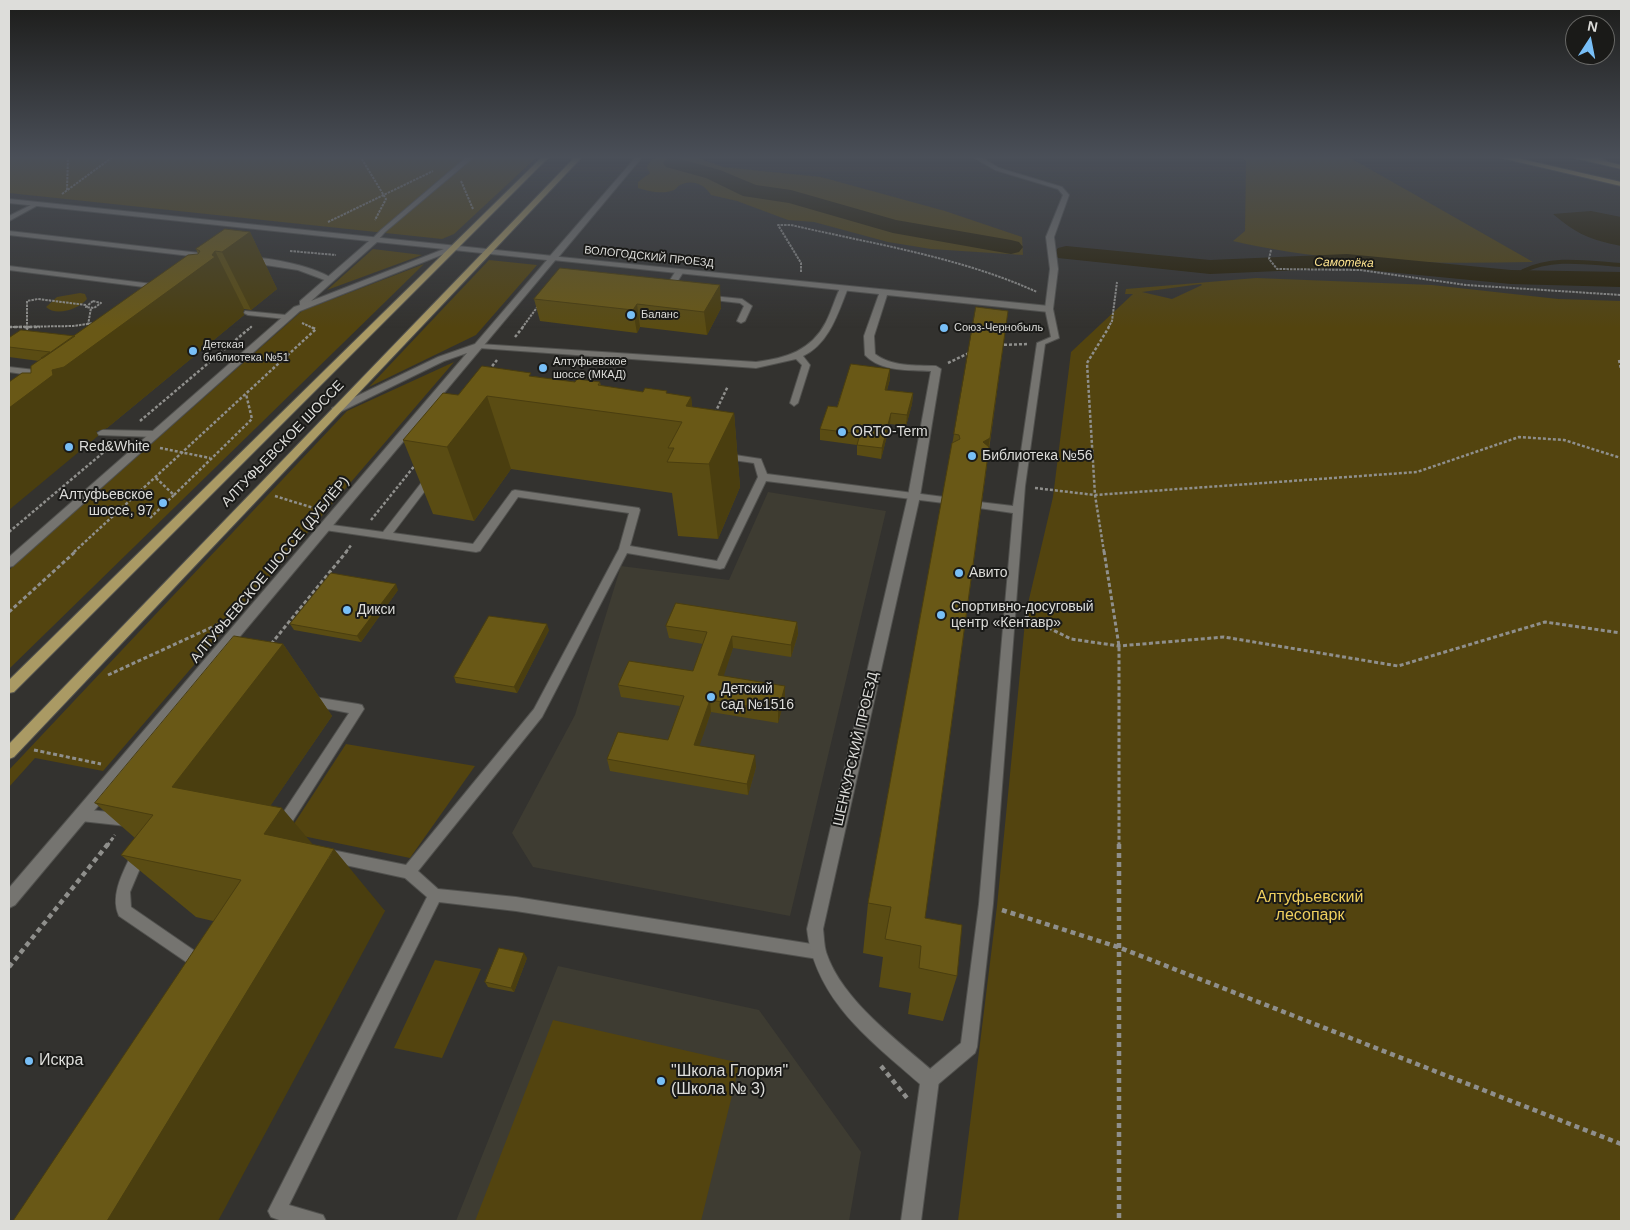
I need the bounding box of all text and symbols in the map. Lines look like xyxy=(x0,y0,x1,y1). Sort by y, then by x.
north arrow xyxy=(1565,15,1615,65)
text: N xyxy=(1586,17,1599,35)
street label: ВОЛОГОДСКИЙ ПРОЕЗД xyxy=(584,244,714,270)
water label: Самотёка xyxy=(1314,255,1374,271)
place label: Баланс xyxy=(641,308,678,322)
marker: Баланс xyxy=(625,309,637,321)
place label: Союз-Чернобыль xyxy=(954,321,1043,335)
marker: Союз-Чернобыль xyxy=(938,322,950,334)
place label: Детская библиотека №51 xyxy=(203,338,289,364)
marker: Детская библиотека №51 xyxy=(187,345,199,357)
place label: Алтуфьевское шоссе (МКАД) xyxy=(553,355,627,381)
marker: Алтуфьевское шоссе (МКАД) xyxy=(537,362,549,374)
street label: АЛТУФЬЕВСКОЕ ШОССЕ xyxy=(218,377,348,511)
place label: ORTO-Term xyxy=(852,424,928,440)
marker: ORTO-Term xyxy=(836,426,848,438)
place label: Red&White xyxy=(79,439,150,455)
marker: Red&White xyxy=(63,441,75,453)
place label: Библиотека №56 xyxy=(982,448,1093,464)
marker: Библиотека №56 xyxy=(966,450,978,462)
street label: АЛТУФЬЕВСКОЕ ШОССЕ (ДУБЛЁР) xyxy=(187,473,353,667)
place label: Алтуфьевское шоссе, 97 xyxy=(59,487,153,520)
marker: Алтуфьевское шоссе, 97 xyxy=(157,497,169,509)
place label: Авито xyxy=(969,565,1008,581)
marker: Авито xyxy=(953,567,965,579)
place label: Спортивно-досуговый центр «Кентавр» xyxy=(951,599,1094,632)
place label: Дикси xyxy=(357,602,395,618)
marker: Дикси xyxy=(341,604,353,616)
marker: Спортивно-досуговый центр «Кентавр» xyxy=(935,609,947,621)
street label: ШЕНКУРСКИЙ ПРОЕЗД xyxy=(830,670,882,828)
place label: Детский сад №1516 xyxy=(721,681,794,714)
marker: Детский сад №1516 xyxy=(705,691,717,703)
park label: Алтуфьевский лесопарк xyxy=(1257,888,1363,926)
place label: Искра xyxy=(39,1051,83,1071)
marker: Искра xyxy=(23,1055,35,1067)
place label: "Школа Глория" (Школа № 3) xyxy=(671,1062,788,1100)
marker: "Школа Глория" (Школа № 3) xyxy=(655,1075,667,1087)

